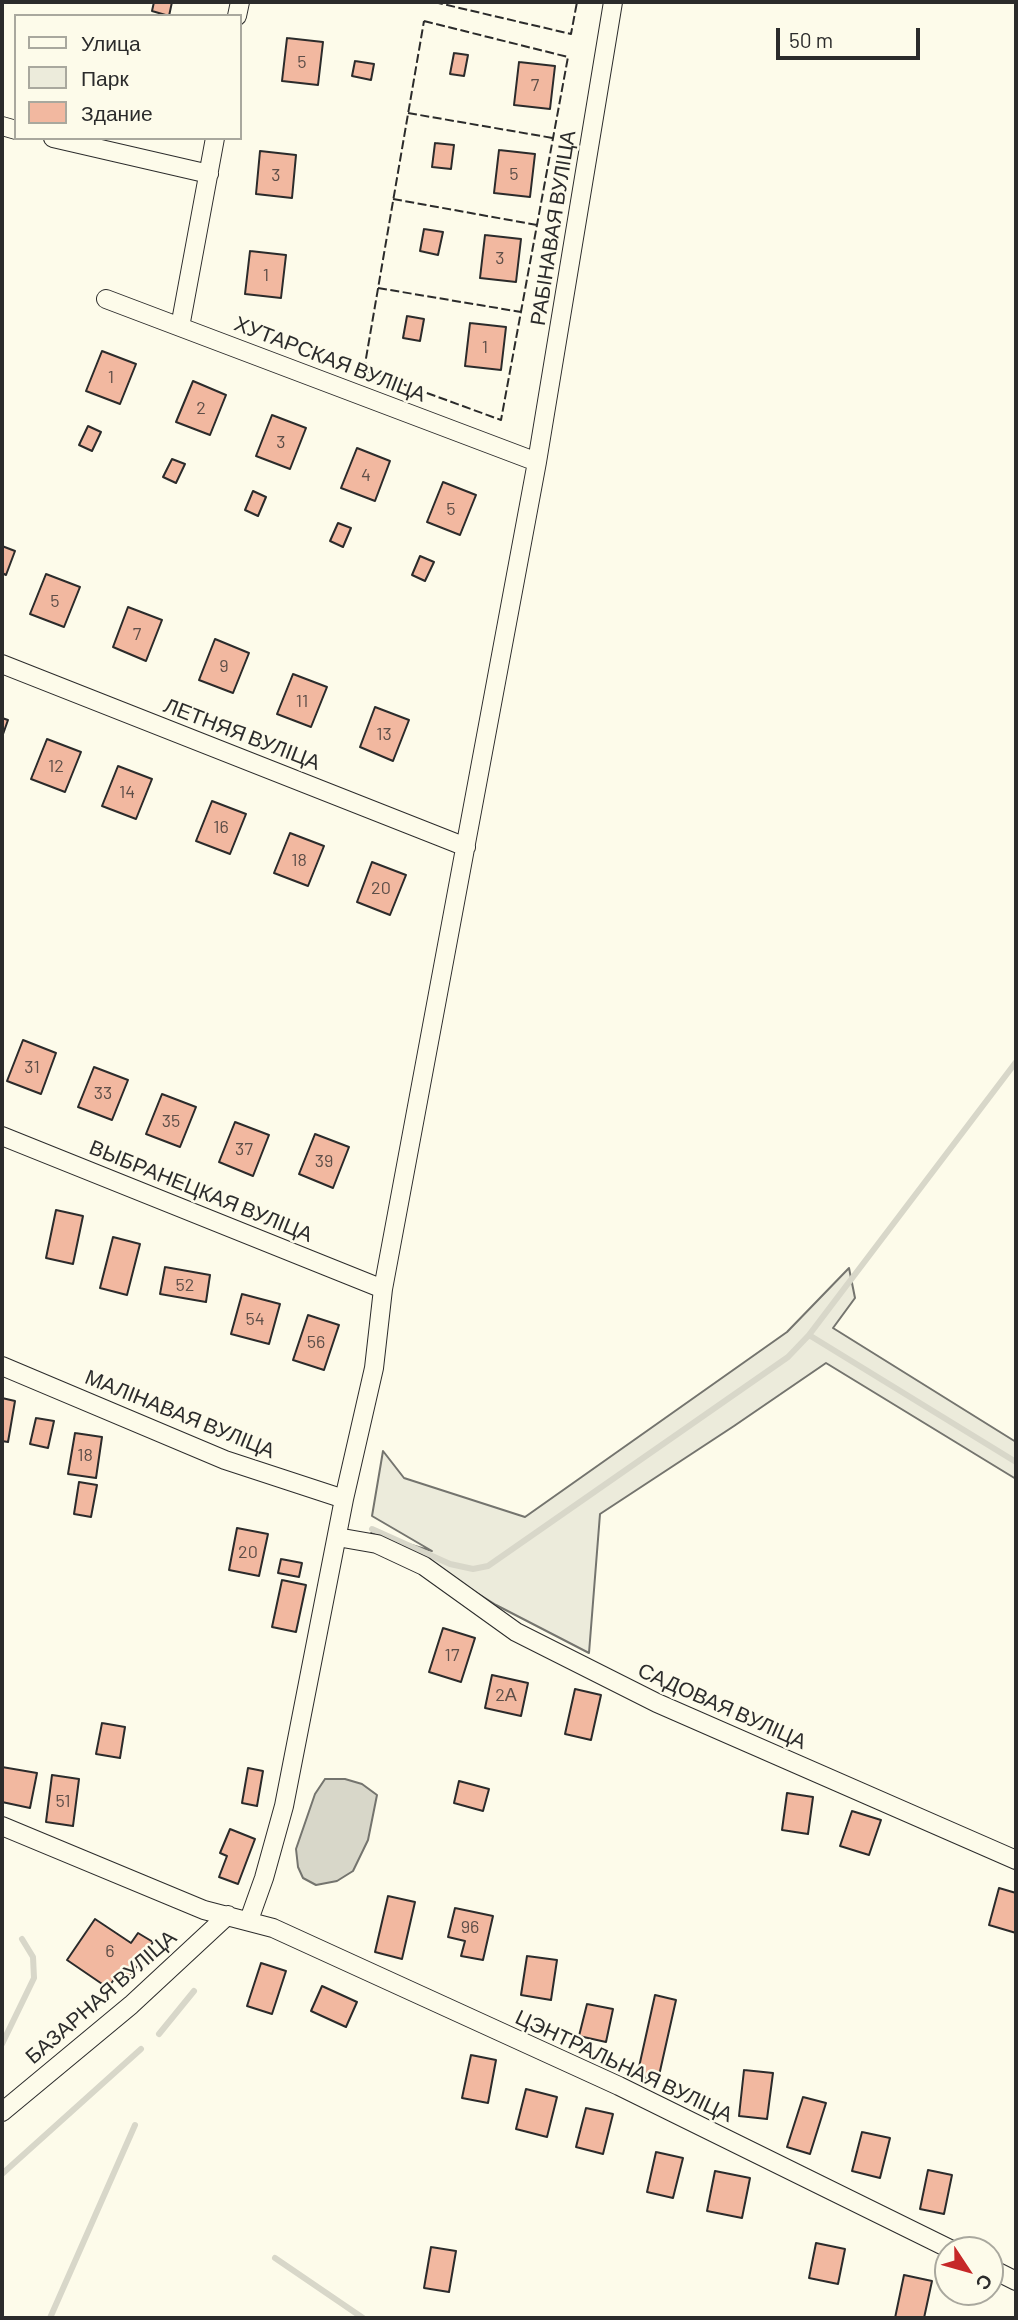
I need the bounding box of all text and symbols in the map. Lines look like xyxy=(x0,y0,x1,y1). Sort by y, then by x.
legend xyxy=(14,14,242,140)
scale bar xyxy=(780,14,923,58)
text: 50 m xyxy=(789,27,833,52)
text: Улица xyxy=(81,30,141,55)
house number: 5 xyxy=(297,51,307,73)
text: Парк xyxy=(81,65,129,90)
house number: 7 xyxy=(531,74,539,96)
text: Здание xyxy=(81,100,153,125)
street label: РАБІНАВАЯ ВУЛІЦА xyxy=(525,129,581,327)
house number: 5 xyxy=(509,163,519,185)
house number: 3 xyxy=(271,164,281,186)
house number: 3 xyxy=(495,247,505,269)
house number: 1 xyxy=(263,264,269,286)
street label: ХУТАРСКАЯ ВУЛІЦА xyxy=(231,311,429,407)
house number: 1 xyxy=(482,336,488,358)
house number: 1 xyxy=(108,366,114,388)
house number: 2 xyxy=(196,397,206,419)
house number: 3 xyxy=(276,431,286,453)
house number: 4 xyxy=(361,464,371,486)
house number: 5 xyxy=(446,498,456,520)
house number: 5 xyxy=(50,590,60,612)
house number: 7 xyxy=(133,623,141,645)
house number: 9 xyxy=(219,655,229,677)
house number: 11 xyxy=(296,690,308,712)
street label: ЛЕТНЯЯ ВУЛІЦА xyxy=(160,693,324,775)
house number: 13 xyxy=(376,723,392,745)
house number: 12 xyxy=(48,755,64,777)
house number: 14 xyxy=(119,781,135,803)
house number: 16 xyxy=(213,816,229,838)
house number: 18 xyxy=(291,849,307,871)
house number: 20 xyxy=(371,877,391,899)
house number: 31 xyxy=(24,1056,40,1078)
house number: 33 xyxy=(94,1082,112,1104)
house number: 35 xyxy=(162,1110,180,1132)
street label: ВЫБРАНЕЦКАЯ ВУЛІЦА xyxy=(86,1135,316,1247)
house number: 37 xyxy=(235,1138,253,1160)
house number: 39 xyxy=(315,1150,333,1172)
house number: 52 xyxy=(176,1274,194,1296)
house number: 54 xyxy=(245,1308,265,1330)
house number: 56 xyxy=(307,1331,325,1353)
street label: МАЛІНАВАЯ ВУЛІЦА xyxy=(81,1364,279,1464)
house number: 18 xyxy=(77,1444,93,1466)
house number: 20 xyxy=(238,1541,258,1563)
house number: 17 xyxy=(445,1644,459,1666)
street label: САДОВАЯ ВУЛІЦА xyxy=(634,1658,810,1754)
house number: 2А xyxy=(495,1684,517,1706)
house number: 51 xyxy=(55,1790,71,1812)
house number: 96 xyxy=(461,1916,479,1938)
street label: БАЗАРНАЯ ВУЛІЦА xyxy=(20,1925,182,2069)
house number: 6 xyxy=(105,1940,115,1962)
street label: ЦЭНТРАЛЬНАЯ ВУЛІЦА xyxy=(511,2005,737,2127)
north arrow xyxy=(934,2236,1004,2306)
text: С xyxy=(971,2270,998,2295)

